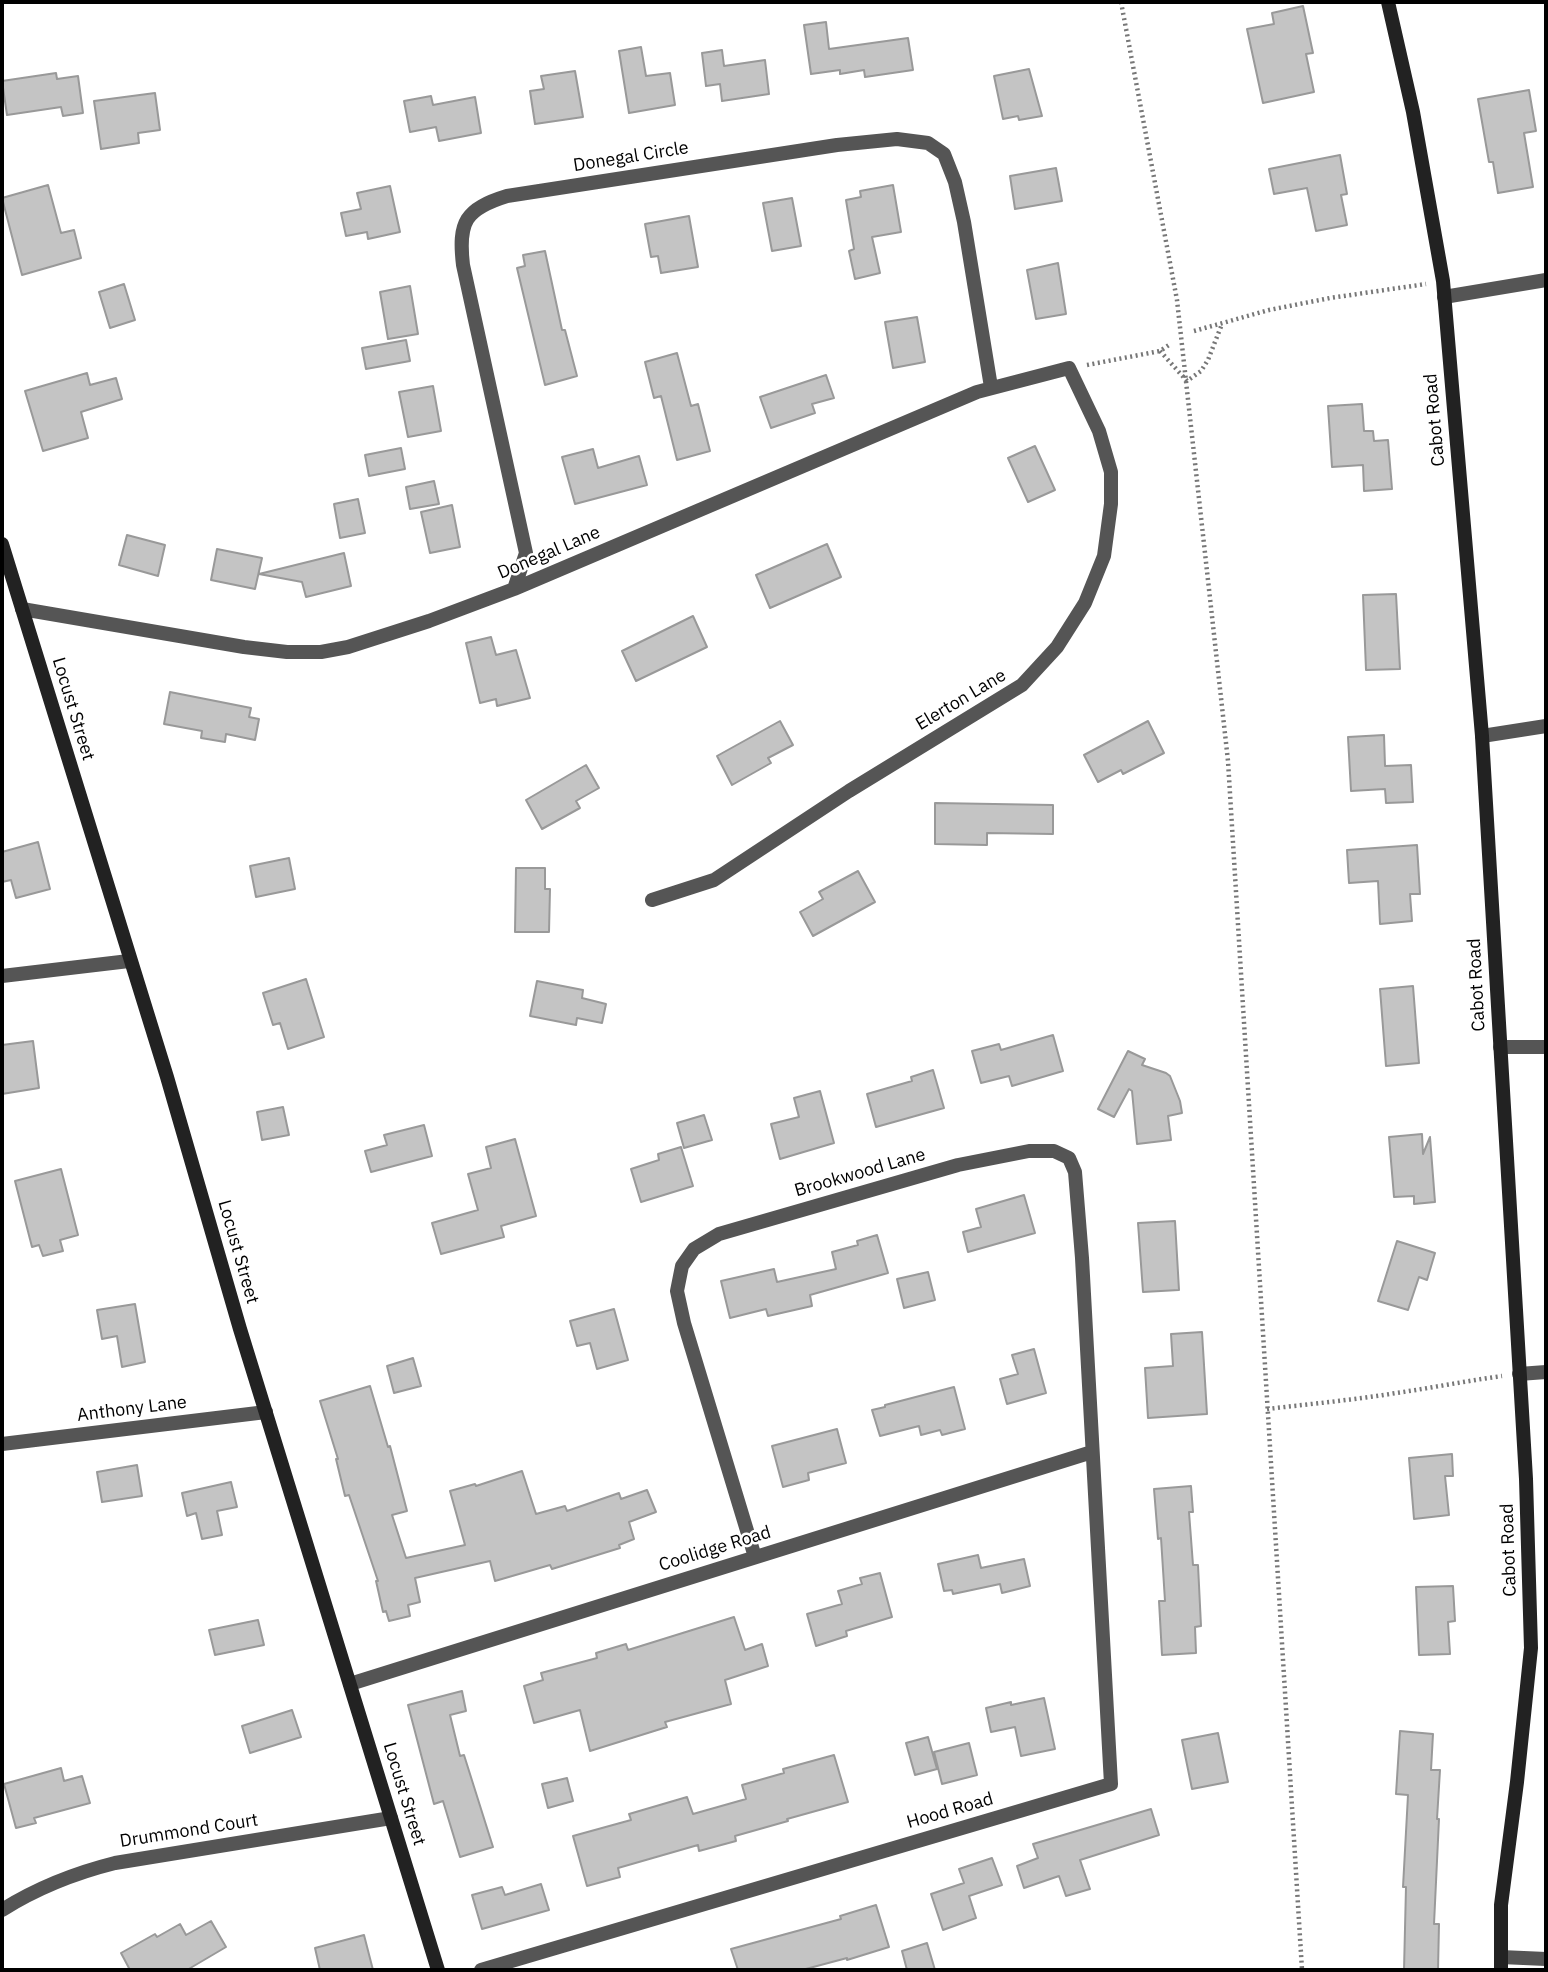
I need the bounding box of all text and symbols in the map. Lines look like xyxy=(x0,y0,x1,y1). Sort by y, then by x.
street label: Donegal Circle xyxy=(572,137,690,177)
street label: Cabot Road xyxy=(1420,373,1450,467)
street label: Donegal Lane xyxy=(495,522,603,584)
street label: Locust Street xyxy=(47,655,99,763)
street label: Elerton Lane xyxy=(912,665,1010,735)
street label: Cabot Road xyxy=(1464,938,1490,1032)
street label: Brookwood Lane xyxy=(792,1144,928,1202)
street label: Locust Street xyxy=(213,1198,263,1306)
street label: Anthony Lane xyxy=(76,1392,188,1426)
street label: Cabot Road xyxy=(1497,1503,1521,1597)
street label: Coolidge Road xyxy=(656,1522,774,1576)
street label: Locust Street xyxy=(378,1740,430,1848)
street label: Hood Road xyxy=(904,1788,996,1834)
street label: Drummond Court xyxy=(118,1809,260,1853)

